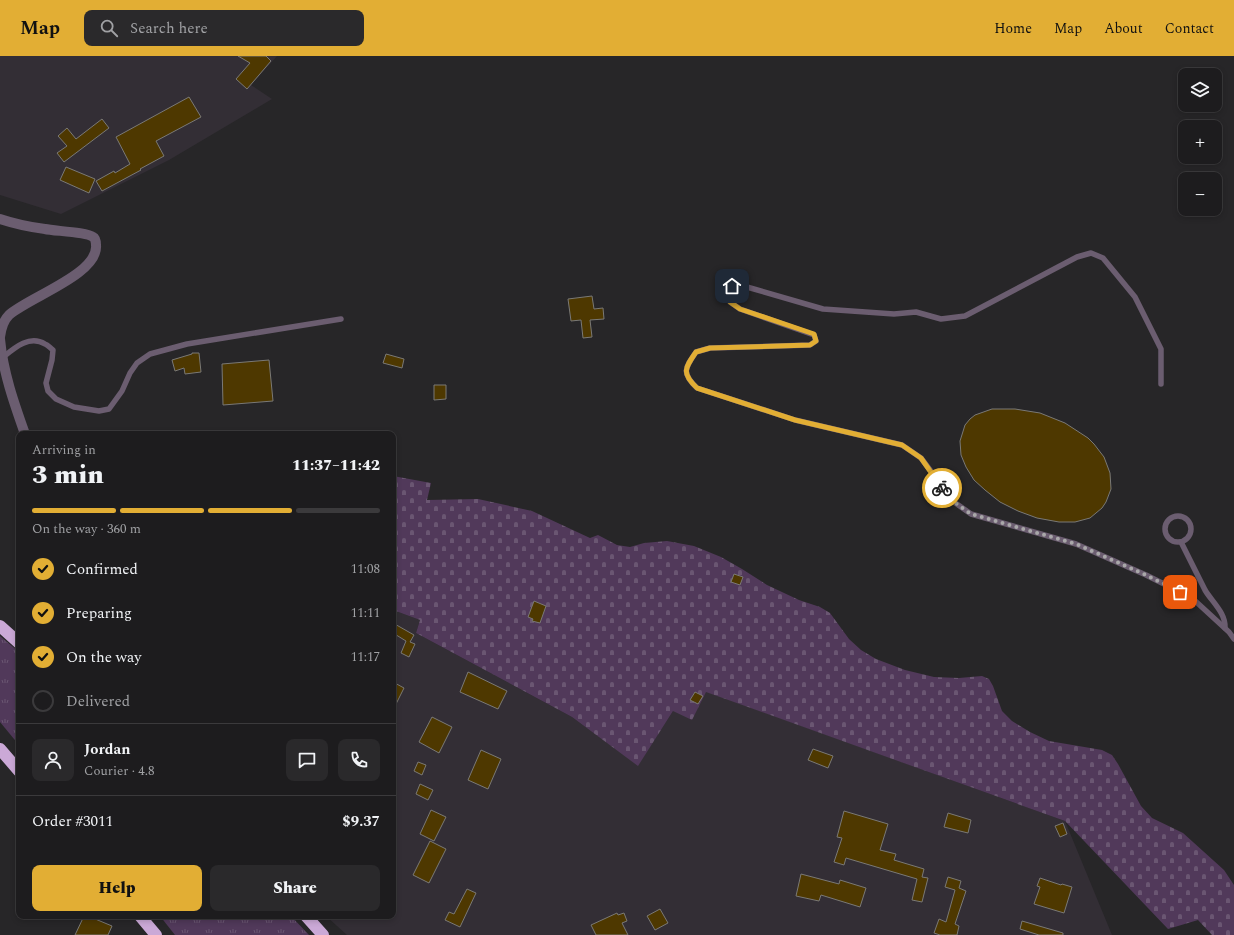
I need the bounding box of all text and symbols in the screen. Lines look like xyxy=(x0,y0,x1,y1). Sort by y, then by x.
search box xyxy=(84,10,364,46)
text: Map xyxy=(20,14,60,43)
icon: search xyxy=(98,17,120,39)
text: Search here xyxy=(130,17,208,40)
text: Home xyxy=(994,18,1032,39)
text: Map xyxy=(1054,18,1082,39)
text: About xyxy=(1104,18,1143,39)
text: Contact xyxy=(1165,18,1214,39)
map controls xyxy=(1178,68,1222,216)
button: layers xyxy=(1178,68,1222,112)
button: + xyxy=(1178,120,1222,164)
button: − xyxy=(1178,172,1222,216)
pin xyxy=(715,269,749,303)
icon: home xyxy=(721,275,743,297)
text: Arriving in xyxy=(32,440,96,460)
text: 11:37–11:42 xyxy=(292,454,380,477)
text: 3 min xyxy=(32,455,104,495)
courier xyxy=(922,468,962,508)
icon: bike xyxy=(931,477,953,499)
text: On the way · 360 m xyxy=(32,519,141,539)
icon: check xyxy=(32,558,54,580)
text: Confirmed xyxy=(66,558,138,581)
text: 11:08 xyxy=(351,559,380,579)
pin xyxy=(1163,575,1197,609)
icon: bag xyxy=(1169,581,1191,603)
icon: check xyxy=(32,602,54,624)
text: Preparing xyxy=(66,602,132,625)
text: 11:11 xyxy=(351,603,380,623)
icon: check xyxy=(32,646,54,668)
text: On the way xyxy=(66,646,141,669)
text: 11:17 xyxy=(351,647,380,667)
text: Delivered xyxy=(66,690,130,713)
text: Jordan xyxy=(84,738,131,761)
button: person xyxy=(32,739,74,781)
button: chat xyxy=(286,739,328,781)
button: phone xyxy=(338,739,380,781)
text: Courier · 4.8 xyxy=(84,761,154,781)
text: Order #3011 xyxy=(32,810,113,833)
text: $9.37 xyxy=(342,810,380,833)
button: Help xyxy=(32,865,202,911)
button: Share xyxy=(210,865,380,911)

